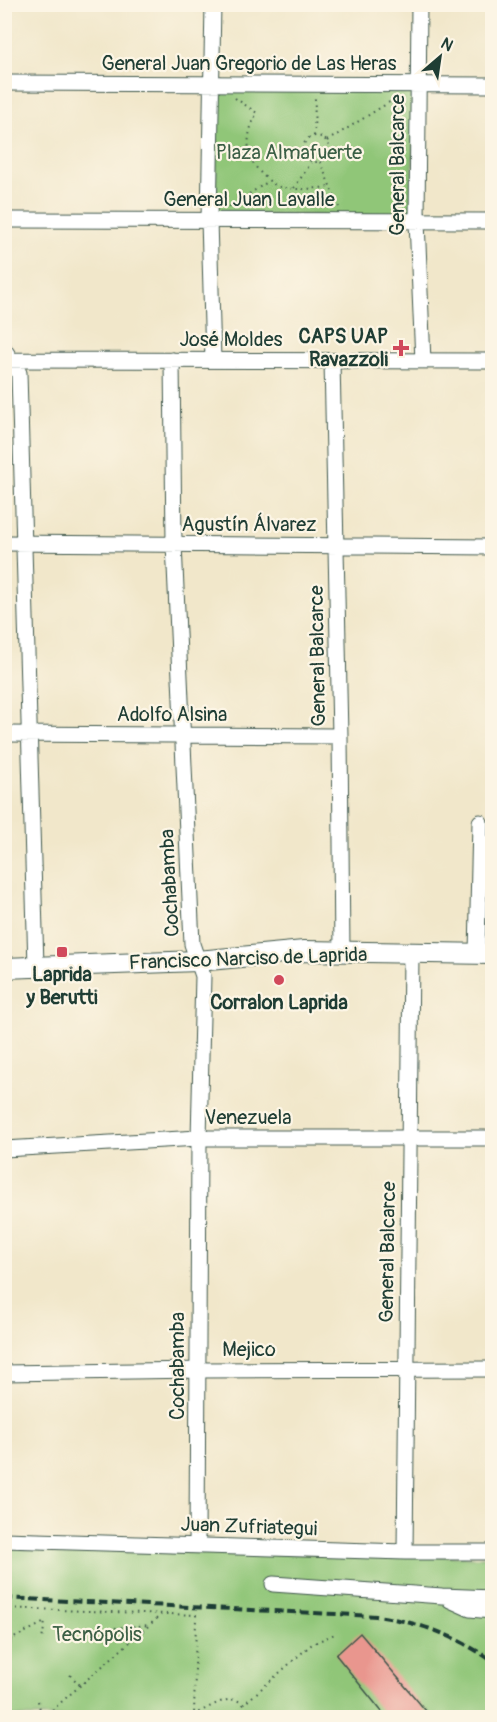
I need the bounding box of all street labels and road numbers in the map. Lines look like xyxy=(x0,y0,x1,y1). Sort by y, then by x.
street label: General Juan Gregorio de Las Heras xyxy=(101,51,397,76)
street label: General Balcarce xyxy=(385,94,410,236)
street label: General Juan Lavalle xyxy=(163,187,335,212)
street label: José Moldes xyxy=(180,327,283,352)
street label: Agustín Álvarez xyxy=(182,512,316,537)
street label: General Balcarce xyxy=(304,585,331,727)
street label: Adolfo Alsina xyxy=(117,702,227,727)
street label: Cochabamba xyxy=(154,828,185,938)
street label: Francisco Narciso de Laprida xyxy=(128,942,368,975)
street label: Venezuela xyxy=(204,1105,292,1130)
street label: General Balcarce xyxy=(374,1181,401,1323)
street label: Cochabamba xyxy=(165,1312,190,1420)
street label: Mejico xyxy=(222,1337,276,1362)
street label: Juan Zufriategui xyxy=(180,1512,318,1541)

